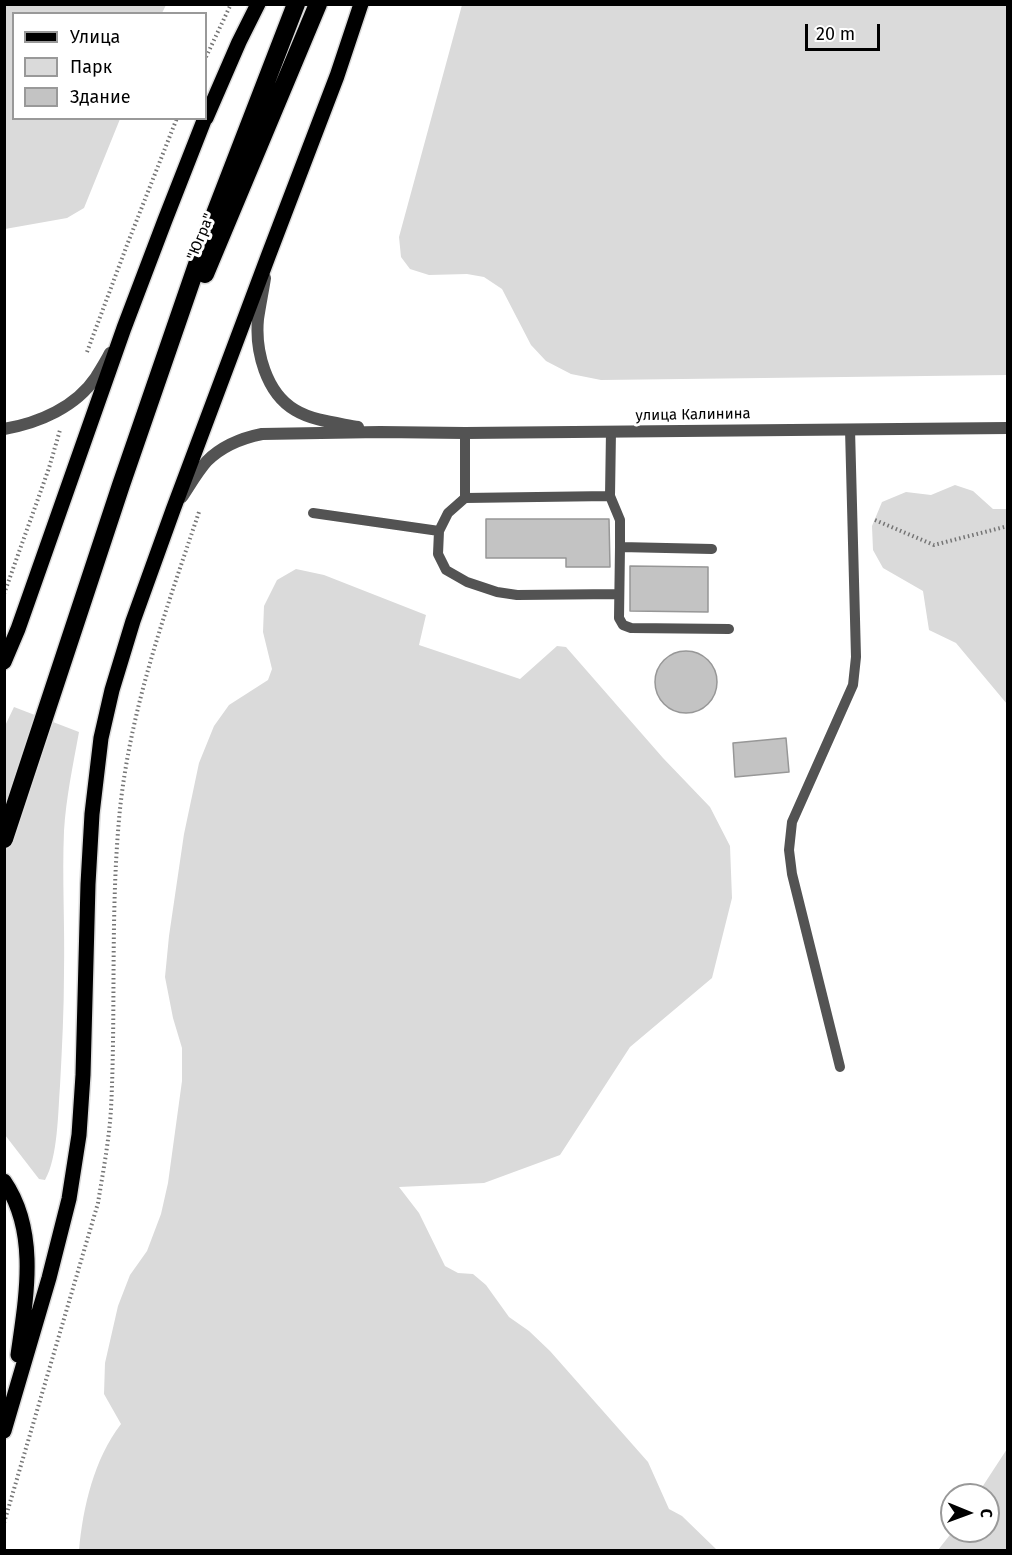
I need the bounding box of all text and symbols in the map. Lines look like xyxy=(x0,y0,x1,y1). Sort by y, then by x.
legend xyxy=(12,12,207,120)
scale bar xyxy=(808,12,883,50)
text: 20 m xyxy=(816,23,855,45)
text: Улица xyxy=(70,26,120,48)
text: Парк xyxy=(70,56,112,78)
text: Здание xyxy=(70,86,131,108)
street label: "Югра" xyxy=(184,211,218,263)
street label: улица Калинина xyxy=(635,405,751,425)
north arrow xyxy=(940,1483,1000,1543)
text: С xyxy=(977,1509,996,1518)

